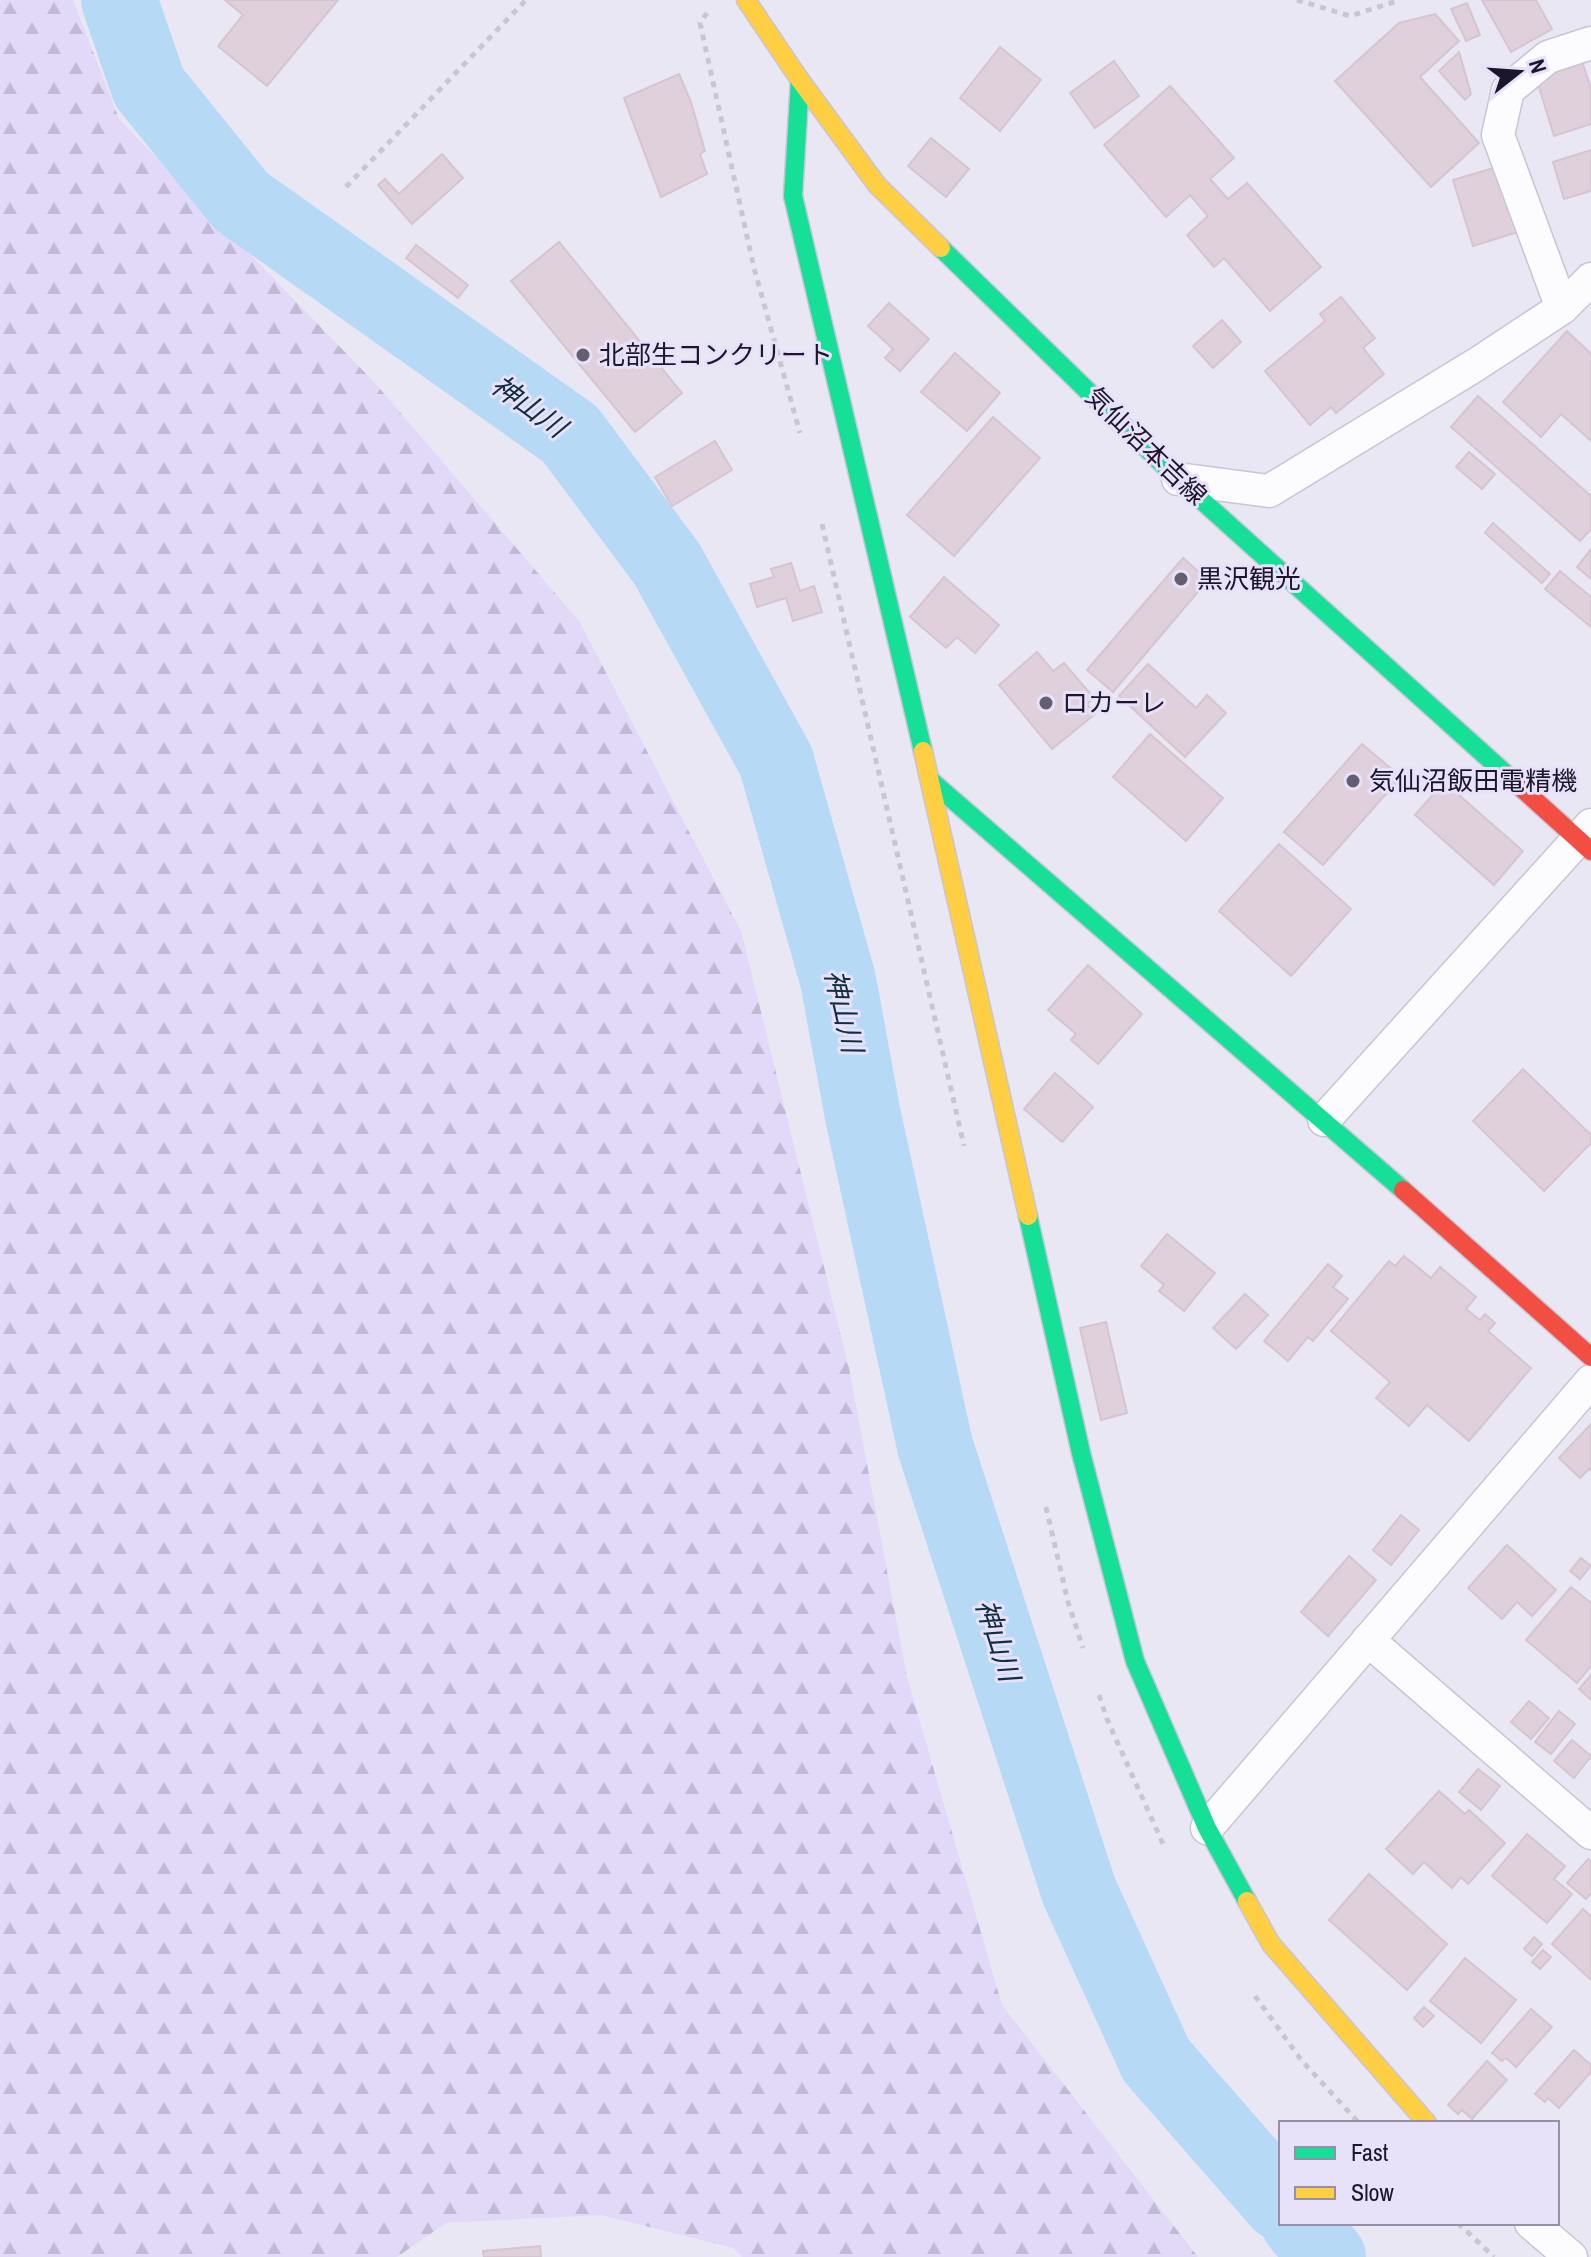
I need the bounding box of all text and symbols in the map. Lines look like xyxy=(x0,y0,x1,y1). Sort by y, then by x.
north arrow xyxy=(1479,32,1559,112)
text: N xyxy=(1522,56,1554,77)
place label: 北部生コンクリート xyxy=(599,337,833,372)
marker: 北部生コンクリート xyxy=(574,346,592,364)
water label: 神山川 xyxy=(484,366,577,448)
street label: 気仙沼本吉線 xyxy=(1078,379,1215,512)
place label: 黒沢観光 xyxy=(1197,561,1301,596)
marker: 黒沢観光 xyxy=(1172,570,1190,588)
place label: ロカーレ xyxy=(1062,685,1166,720)
marker: ロカーレ xyxy=(1037,694,1055,712)
place label: 気仙沼飯田電精機 xyxy=(1369,763,1577,798)
marker: 気仙沼飯田電精機 xyxy=(1344,772,1362,790)
water label: 神山川 xyxy=(816,966,873,1059)
water label: 神山川 xyxy=(967,1594,1030,1689)
legend xyxy=(1279,2121,1559,2225)
text: Fast xyxy=(1351,2136,1389,2168)
text: Slow xyxy=(1351,2176,1394,2208)

